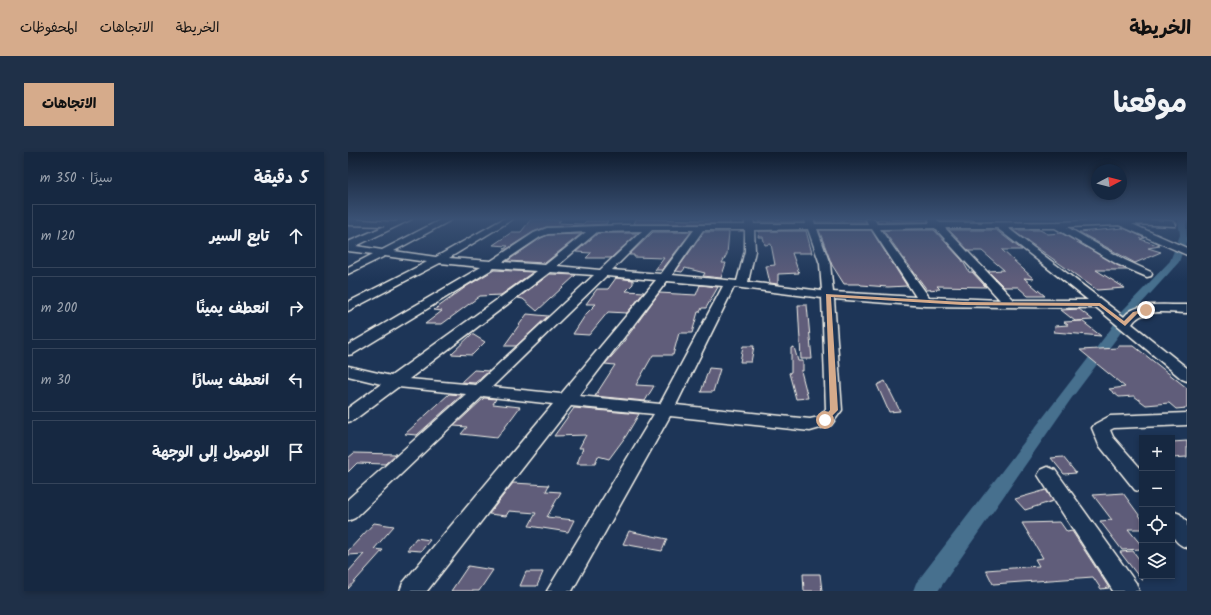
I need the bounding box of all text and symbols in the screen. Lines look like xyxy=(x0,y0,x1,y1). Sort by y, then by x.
text: الخريطة xyxy=(1129,14,1191,44)
text: المحفوظات xyxy=(20,17,78,39)
text: الاتجاهات xyxy=(100,17,154,39)
text: الخريطة xyxy=(176,17,219,39)
text: موقعنا xyxy=(1113,82,1187,127)
button: الاتجاهات xyxy=(24,83,114,126)
north arrow xyxy=(1091,164,1127,200)
text: 5 دقيقة xyxy=(254,165,308,192)
text: سيرًا · 350 m xyxy=(40,168,113,189)
text: تابع السير xyxy=(210,225,269,249)
icon: ahead xyxy=(285,225,307,247)
text: 120 m xyxy=(41,226,75,247)
text: انعطف يمينًا xyxy=(196,297,269,321)
icon: right xyxy=(285,297,307,319)
text: 200 m xyxy=(41,298,77,319)
route end xyxy=(1137,301,1155,319)
text: انعطف يسارًا xyxy=(192,369,269,393)
icon: left xyxy=(285,369,307,391)
text: 30 m xyxy=(41,370,71,391)
route start xyxy=(816,411,834,429)
map controls xyxy=(1139,435,1175,579)
button: + xyxy=(1139,435,1175,471)
text: الوصول إلى الوجهة xyxy=(152,441,269,465)
icon: arrive xyxy=(285,441,307,463)
button: − xyxy=(1139,471,1175,507)
button: locate xyxy=(1139,507,1175,543)
button: layers xyxy=(1139,543,1175,579)

